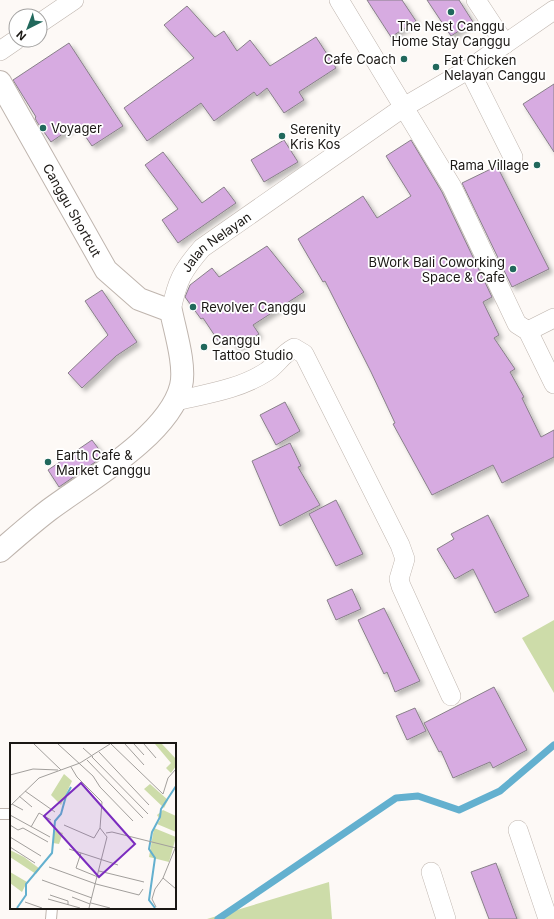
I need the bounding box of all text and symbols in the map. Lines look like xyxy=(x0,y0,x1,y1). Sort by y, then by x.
marker: The Nest Canggu Home Stay Canggu xyxy=(446,7,456,17)
north arrow xyxy=(8,8,48,48)
place label: The Nest Canggu Home Stay Canggu xyxy=(392,18,510,49)
text: N xyxy=(14,27,29,43)
place label: Cafe Coach xyxy=(324,51,396,67)
place label: Fat Chicken Nelayan Canggu xyxy=(444,52,546,83)
marker: Cafe Coach xyxy=(399,54,409,64)
marker: Fat Chicken Nelayan Canggu xyxy=(431,62,441,72)
place label: Voyager xyxy=(51,120,102,136)
place label: Serenity Kris Kos xyxy=(290,121,341,152)
marker: Voyager xyxy=(38,123,48,133)
marker: Serenity Kris Kos xyxy=(277,131,287,141)
place label: Rama Village xyxy=(450,157,529,173)
marker: Rama Village xyxy=(532,160,542,170)
street label: Canggu Shortcut xyxy=(40,161,105,259)
street label: Jalan Nelayan xyxy=(178,208,254,275)
place label: BWork Bali Coworking Space & Cafe xyxy=(369,254,505,285)
marker: BWork Bali Coworking Space & Cafe xyxy=(508,264,518,274)
place label: Revolver Canggu xyxy=(201,299,306,315)
marker: Revolver Canggu xyxy=(188,302,198,312)
place label: Canggu Tattoo Studio xyxy=(212,332,293,363)
marker: Canggu Tattoo Studio xyxy=(199,342,209,352)
place label: Earth Cafe & Market Canggu xyxy=(56,447,151,478)
marker: Earth Cafe & Market Canggu xyxy=(43,457,53,467)
inset map xyxy=(10,743,176,909)

